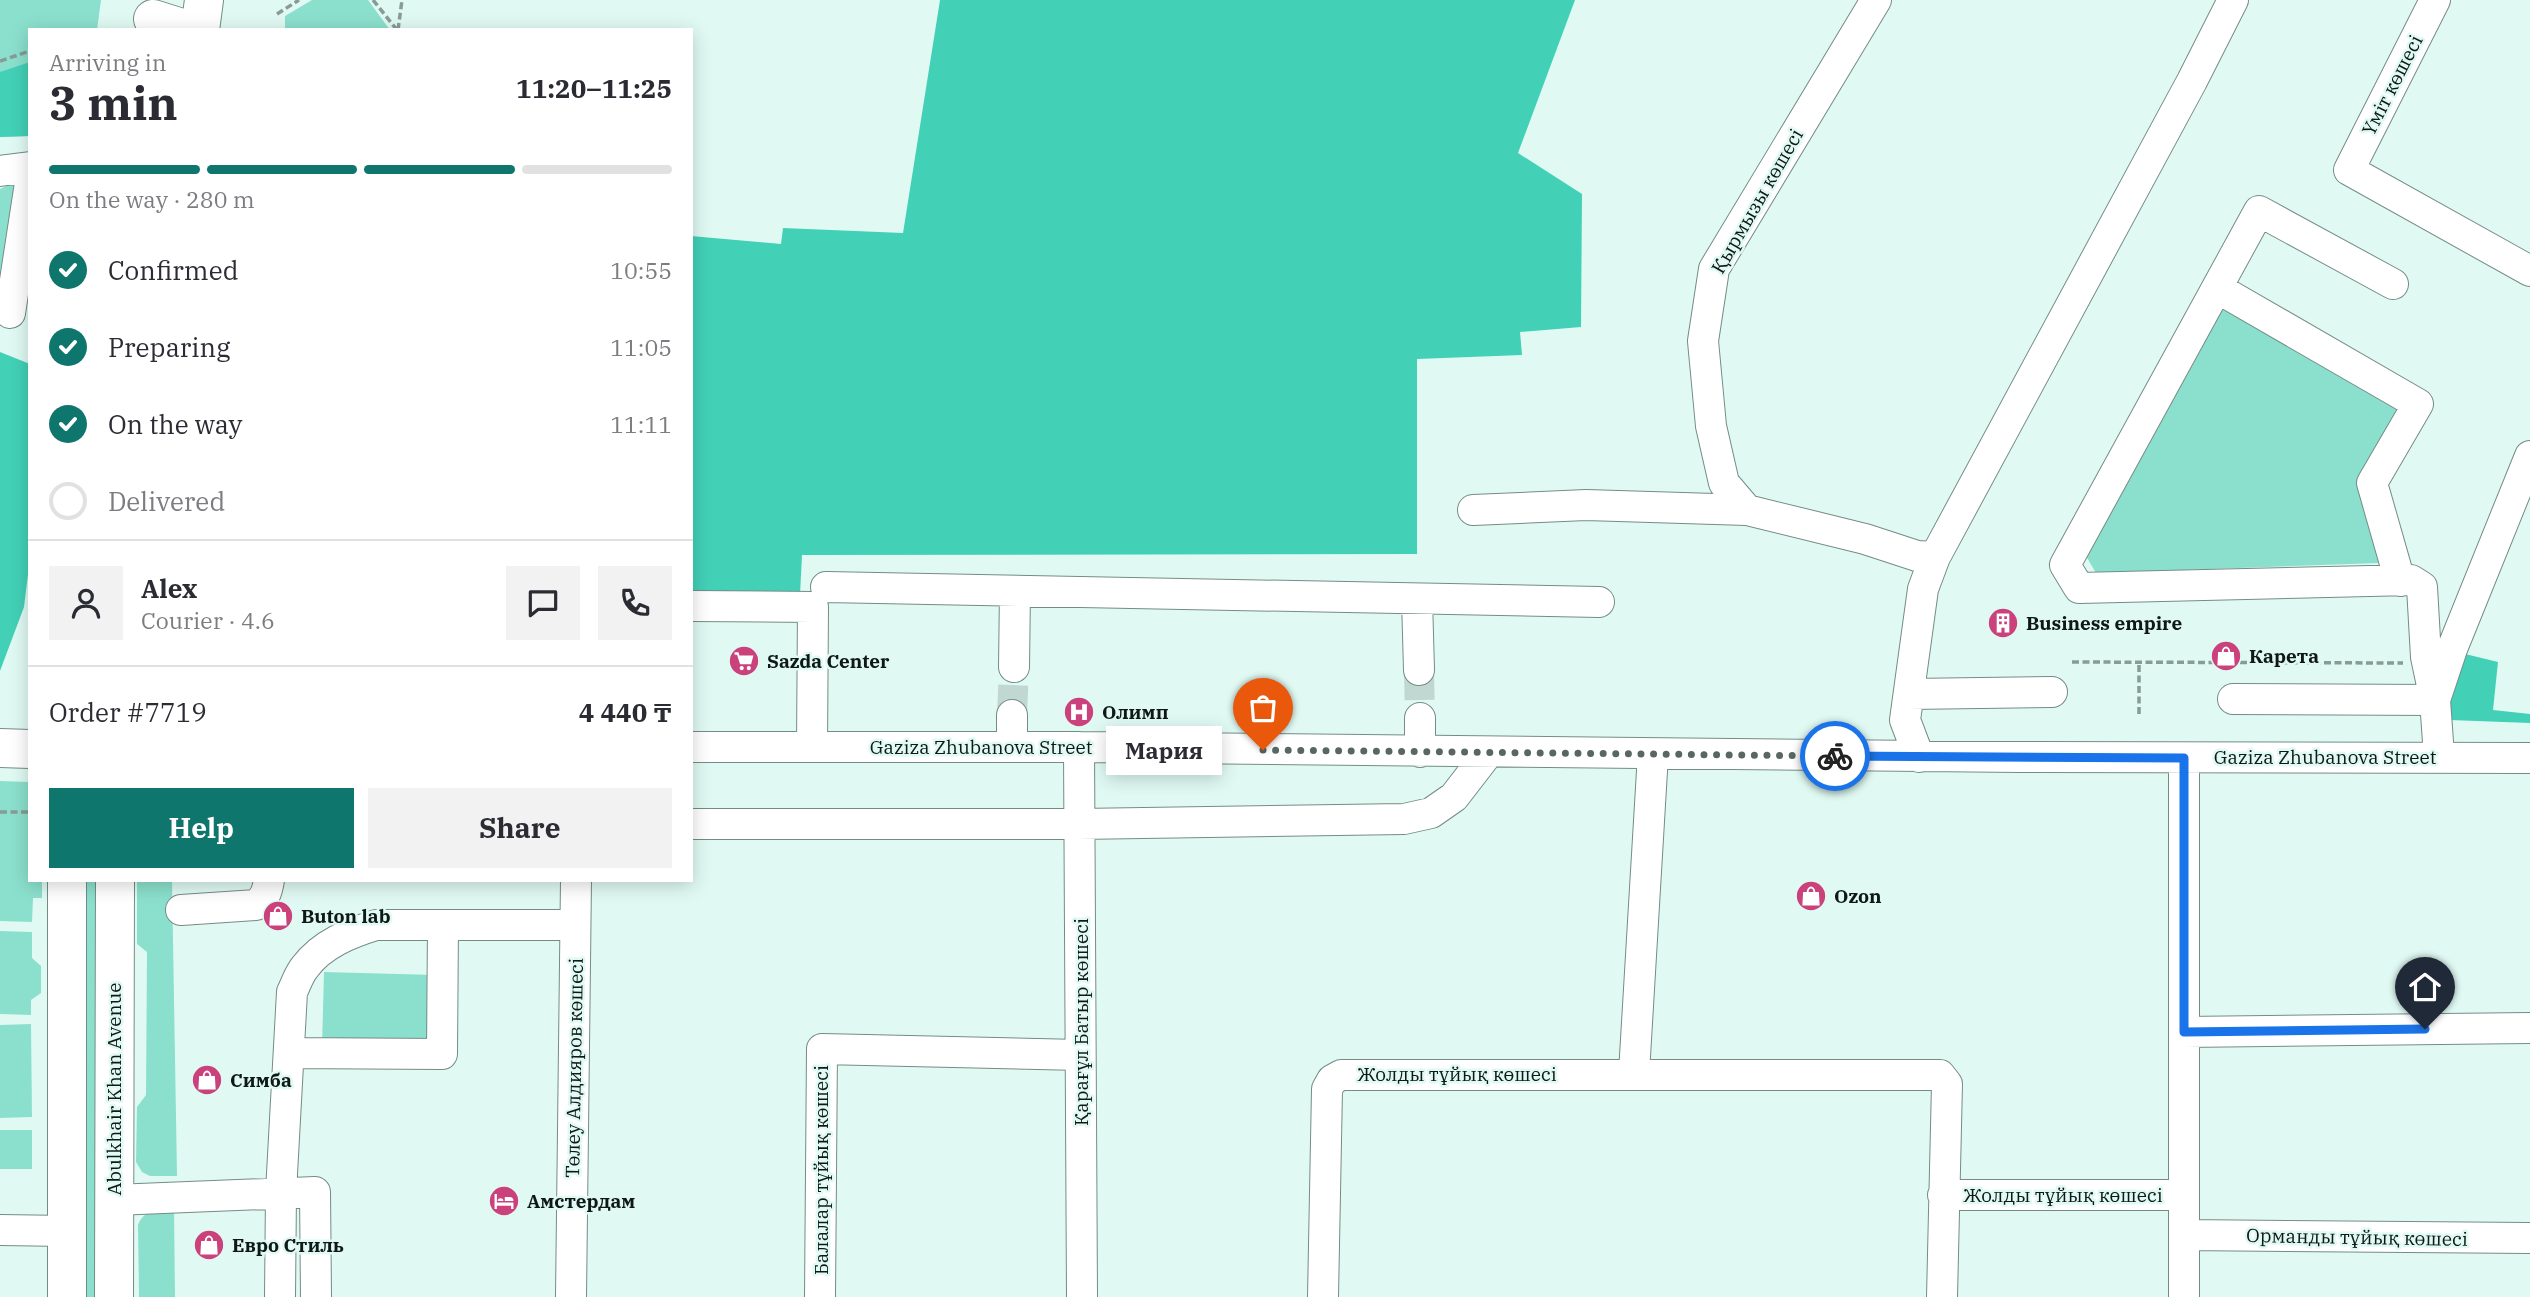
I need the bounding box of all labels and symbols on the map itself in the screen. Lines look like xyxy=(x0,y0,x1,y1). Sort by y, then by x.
street label: Үміт көшесі xyxy=(2356,31,2428,139)
street label: Қырмызы көшесі xyxy=(1706,124,1808,278)
building icon: Business empire xyxy=(1986,606,2020,640)
place label: Business empire xyxy=(2026,611,2182,635)
shop icon: Карета xyxy=(2209,639,2243,673)
supermarket icon: Sazda Center xyxy=(727,644,761,678)
place label: Карета xyxy=(2249,644,2319,668)
place label: Sazda Center xyxy=(767,649,890,673)
pin xyxy=(1233,678,1293,750)
hospital icon: Олимп xyxy=(1062,695,1096,729)
place label: Олимп xyxy=(1102,700,1169,724)
courier xyxy=(1800,721,1870,791)
callout: Мария xyxy=(1106,726,1221,774)
street label: Gaziza Zhubanova Street xyxy=(870,735,1093,759)
street label: Gaziza Zhubanova Street xyxy=(2214,745,2437,769)
shop icon: Ozon xyxy=(1794,879,1828,913)
place label: Ozon xyxy=(1834,884,1882,908)
shop icon: Buton lab xyxy=(261,899,295,933)
place label: Buton lab xyxy=(301,904,391,928)
street label: Қарағұл Батыр көшесі xyxy=(1069,918,1093,1126)
pin xyxy=(2395,957,2455,1029)
street label: Төлеу Алдияров көшесі xyxy=(560,958,588,1178)
street label: Abulkhair Khan Avenue xyxy=(102,983,126,1196)
street label: Жолды тұйық көшесі xyxy=(1357,1062,1557,1086)
shop icon: Симба xyxy=(190,1063,224,1097)
street label: Балалар тұйық көшесі xyxy=(809,1065,833,1275)
place label: Симба xyxy=(230,1068,292,1092)
street label: Жолды тұйық көшесі xyxy=(1963,1183,2163,1207)
hotel icon: Амстердам xyxy=(487,1184,521,1218)
place label: Амстердам xyxy=(527,1189,635,1213)
street label: Орманды тұйық көшесі xyxy=(2246,1223,2468,1251)
shop icon: Евро Стиль xyxy=(192,1228,226,1262)
place label: Евро Стиль xyxy=(232,1233,344,1257)

